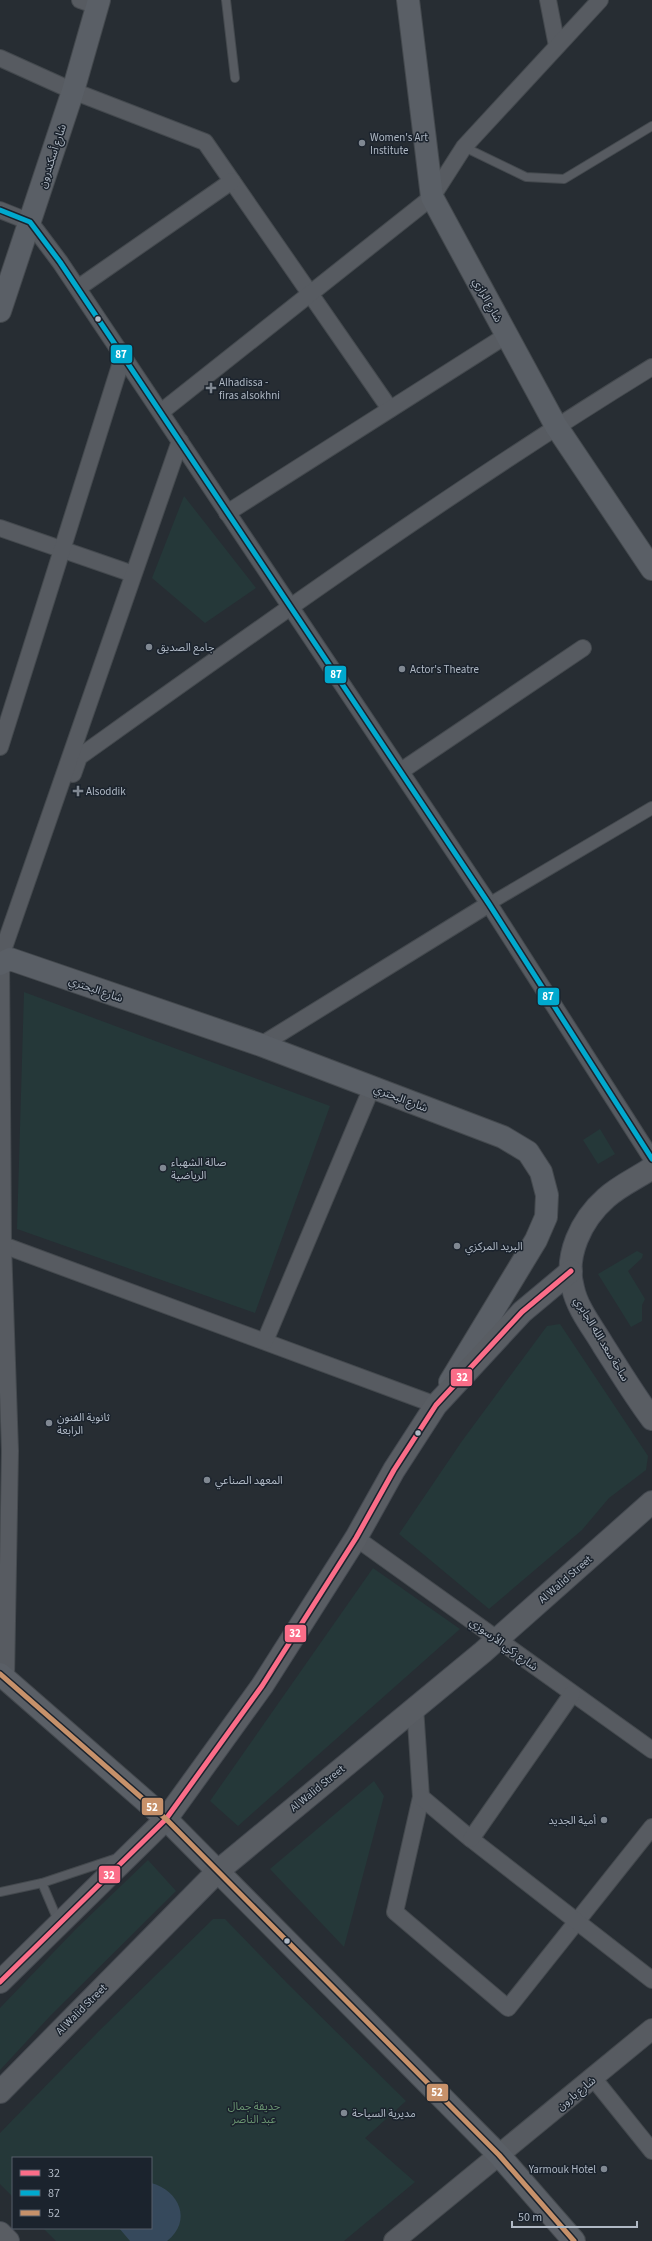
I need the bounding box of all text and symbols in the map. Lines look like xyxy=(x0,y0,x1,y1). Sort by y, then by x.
street label: شارع أسكندرون xyxy=(35,122,70,190)
place label: Women's Art Institute xyxy=(370,130,428,158)
marker: Women's Art Institute xyxy=(357,138,367,148)
street label: شارع الرازي xyxy=(468,276,506,326)
unlabelled marker xyxy=(93,314,103,324)
line badge: 87 xyxy=(110,344,133,364)
text: 87 xyxy=(115,347,127,362)
place label: Alhadissa - firas alsokhni xyxy=(219,375,280,403)
marker: Alhadissa - firas alsokhni xyxy=(206,383,216,393)
place label: جامع الصديق xyxy=(157,640,215,655)
marker: جامع الصديق xyxy=(144,642,154,652)
place label: Actor's Theatre xyxy=(410,662,480,677)
marker: Actor's Theatre xyxy=(397,664,407,674)
line badge: 87 xyxy=(324,665,347,684)
text: 87 xyxy=(330,667,342,682)
place label: Alsoddik xyxy=(86,784,126,799)
marker: Alsoddik xyxy=(73,786,83,796)
street label: شارع البحتري xyxy=(66,973,125,1007)
line badge: 87 xyxy=(537,987,560,1006)
text: 87 xyxy=(542,989,554,1004)
street label: شارع البحتري xyxy=(371,1081,430,1117)
place label: صالة الشهباء الرياضية xyxy=(171,1155,227,1183)
marker: صالة الشهباء الرياضية xyxy=(158,1163,168,1173)
place label: البريد المركزي xyxy=(465,1239,523,1256)
marker: البريد المركزي xyxy=(452,1241,462,1251)
street label: ساحة سعد الله الجابري xyxy=(569,1294,633,1385)
line badge: 32 xyxy=(450,1368,473,1387)
text: 32 xyxy=(456,1370,468,1385)
place label: ثانوية الفنون الرابعة xyxy=(57,1410,110,1438)
marker: ثانوية الفنون الرابعة xyxy=(44,1418,54,1428)
unlabelled marker xyxy=(413,1428,423,1438)
place label: المعهد الصناعي xyxy=(215,1473,283,1490)
marker: المعهد الصناعي xyxy=(202,1475,212,1485)
street label: Al Walid Street xyxy=(535,1552,595,1607)
street label: شارع زكي الأرسوزي xyxy=(466,1615,541,1676)
line badge: 32 xyxy=(284,1624,307,1643)
text: 32 xyxy=(289,1626,301,1641)
street label: Al Walid Street xyxy=(287,1762,348,1815)
line badge: 52 xyxy=(141,1797,164,1816)
text: 52 xyxy=(146,1800,158,1815)
place label: أمية الجديد xyxy=(549,1813,596,1828)
marker: أمية الجديد xyxy=(599,1815,609,1825)
line badge: 32 xyxy=(98,1865,121,1884)
text: 32 xyxy=(103,1868,115,1883)
unlabelled marker xyxy=(282,1936,292,1946)
street label: Al Walid Street xyxy=(53,1980,110,2038)
street label: شارع بارون xyxy=(554,2073,599,2114)
line badge: 52 xyxy=(426,2083,449,2102)
text: 52 xyxy=(431,2085,443,2100)
park label: حديقة جمال عبد الناصر xyxy=(228,2099,281,2127)
place label: مديرية السياحة xyxy=(352,2106,416,2121)
marker: مديرية السياحة xyxy=(339,2108,349,2118)
legend xyxy=(12,2157,152,2229)
place label: Yarmouk Hotel xyxy=(528,2162,596,2177)
marker: Yarmouk Hotel xyxy=(599,2164,609,2174)
text: 32 xyxy=(48,2165,60,2182)
text: 87 xyxy=(48,2185,60,2202)
scale bar xyxy=(512,2203,637,2229)
text: 52 xyxy=(48,2205,60,2222)
text: 50 m xyxy=(518,2209,542,2226)

